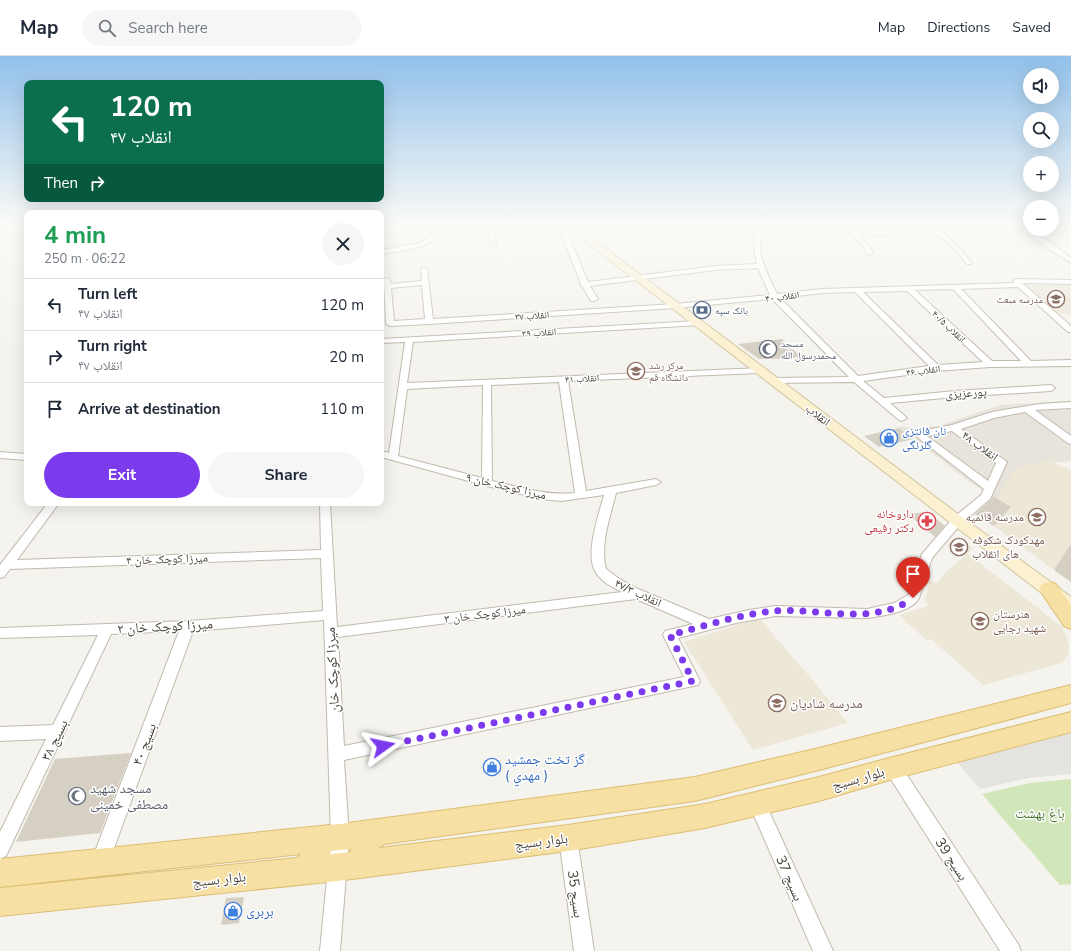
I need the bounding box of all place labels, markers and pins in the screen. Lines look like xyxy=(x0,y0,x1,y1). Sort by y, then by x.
school or university icon: مدرسه مبعث xyxy=(1046,289,1066,309)
place label: مدرسه مبعث xyxy=(996,293,1043,307)
bank icon: بانک سپه xyxy=(692,300,712,320)
place label: بانک سپه xyxy=(715,304,748,318)
place label: مسجد محمدرسول الله xyxy=(781,337,837,363)
mosque icon: مسجد محمدرسول الله xyxy=(758,339,778,359)
place label: مرکز رشد دانشگاه قم xyxy=(649,359,688,385)
school or university icon: مرکز رشد دانشگاه قم xyxy=(626,361,646,381)
place label: نان فانتزی گلرنگی xyxy=(902,423,946,453)
shop icon: نان فانتزی گلرنگی xyxy=(879,428,899,448)
place label: داروخانه دکتر رفیعی xyxy=(865,506,914,536)
school or university icon: مدرسه قائمیه xyxy=(1027,507,1047,527)
place label: مدرسه قائمیه xyxy=(966,509,1024,525)
pharmacy icon: داروخانه دکتر رفیعی xyxy=(917,511,937,531)
place label: مهدکودک شکوفه های انقلاب xyxy=(972,532,1045,562)
school or university icon: مهدکودک شکوفه های انقلاب xyxy=(949,537,969,557)
pin xyxy=(896,557,930,598)
place label: هنرستان شهید رجایی xyxy=(993,606,1046,636)
school or university icon: هنرستان شهید رجایی xyxy=(970,611,990,631)
school or university icon: مدرسه شادیان xyxy=(767,693,787,713)
place label: مدرسه شادیان xyxy=(790,694,863,713)
place label: گز تخت جمشيد ( مهدي ) xyxy=(505,750,585,787)
shop icon: گز تخت جمشيد ( مهدي ) xyxy=(482,757,502,777)
place label: مسجد شهید مصطفی خمینی xyxy=(90,779,168,814)
mosque icon: مسجد شهید مصطفی خمینی xyxy=(67,786,87,806)
shop icon: بربری xyxy=(223,901,243,921)
place label: بربری xyxy=(246,902,274,921)

